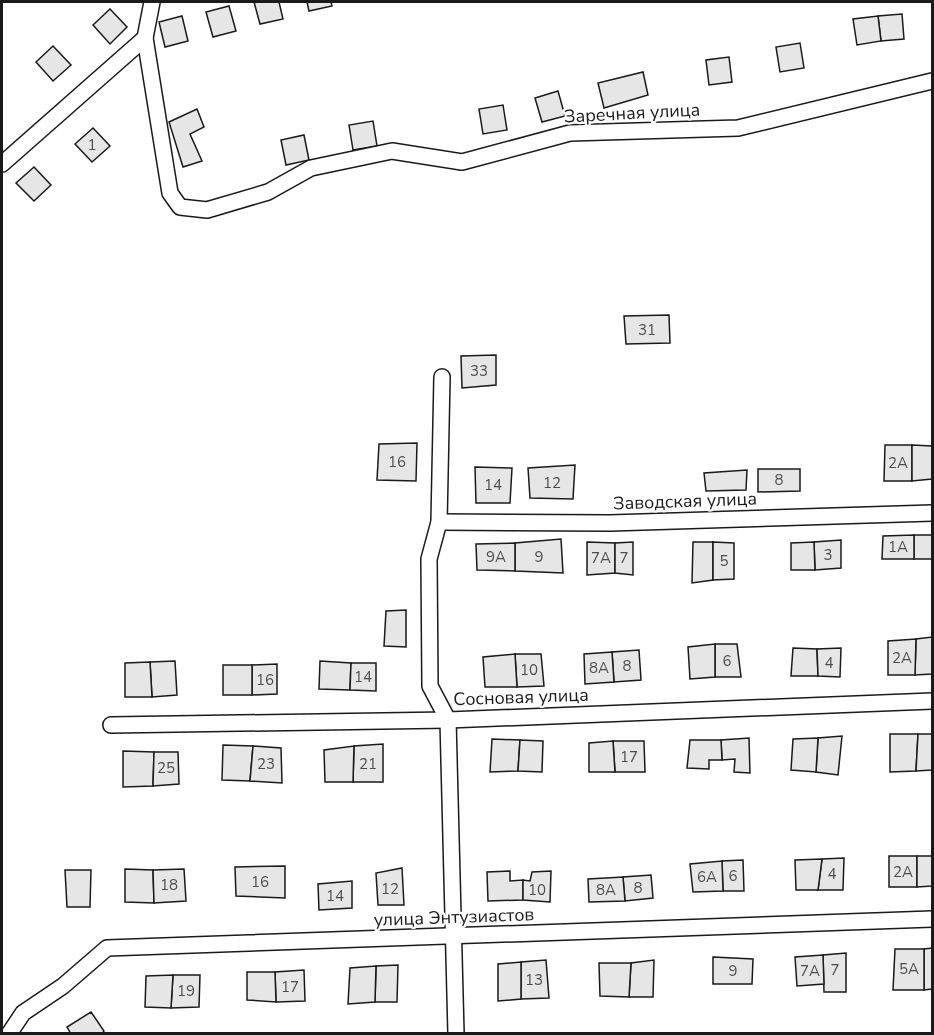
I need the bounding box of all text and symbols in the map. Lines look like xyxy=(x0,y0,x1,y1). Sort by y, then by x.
street label: Заречная улица xyxy=(563,97,701,129)
house number: 1 xyxy=(87,135,97,155)
house number: 31 xyxy=(638,320,656,340)
house number: 33 xyxy=(470,361,488,381)
house number: 16 xyxy=(388,452,406,472)
house number: 2А xyxy=(888,453,908,473)
house number: 8 xyxy=(774,470,784,490)
house number: 12 xyxy=(543,473,561,493)
house number: 14 xyxy=(484,475,502,495)
street label: Заводская улица xyxy=(613,486,757,516)
house number: 1А xyxy=(888,537,908,557)
house number: 3 xyxy=(823,545,833,565)
house number: 9А xyxy=(486,547,506,567)
house number: 9 xyxy=(534,547,544,567)
house number: 7А xyxy=(591,548,611,568)
house number: 7 xyxy=(619,548,629,568)
house number: 5 xyxy=(719,551,729,571)
house number: 2А xyxy=(892,648,912,668)
house number: 6 xyxy=(722,651,732,671)
house number: 4 xyxy=(824,653,834,673)
house number: 8 xyxy=(622,656,632,676)
house number: 8А xyxy=(589,658,609,678)
house number: 10 xyxy=(520,660,538,680)
house number: 14 xyxy=(354,667,372,687)
house number: 16 xyxy=(256,670,274,690)
street label: Сосновая улица xyxy=(453,683,589,711)
house number: 17 xyxy=(620,747,638,767)
house number: 23 xyxy=(257,754,275,774)
house number: 21 xyxy=(359,754,377,774)
house number: 25 xyxy=(157,758,175,778)
house number: 2А xyxy=(893,862,913,882)
house number: 4 xyxy=(827,864,837,884)
house number: 6 xyxy=(728,866,738,886)
house number: 6А xyxy=(697,867,717,887)
house number: 16 xyxy=(251,872,269,892)
house number: 18 xyxy=(160,875,178,895)
house number: 8 xyxy=(633,878,643,898)
house number: 12 xyxy=(381,879,399,899)
house number: 10 xyxy=(528,880,546,900)
house number: 8А xyxy=(596,880,616,900)
house number: 14 xyxy=(326,886,344,906)
street label: улица Энтузиастов xyxy=(373,902,535,932)
house number: 5А xyxy=(899,959,919,979)
house number: 7 xyxy=(830,960,840,980)
house number: 9 xyxy=(728,961,738,981)
house number: 7А xyxy=(800,961,820,981)
house number: 13 xyxy=(525,970,543,990)
house number: 17 xyxy=(281,977,299,997)
house number: 19 xyxy=(177,981,195,1001)

